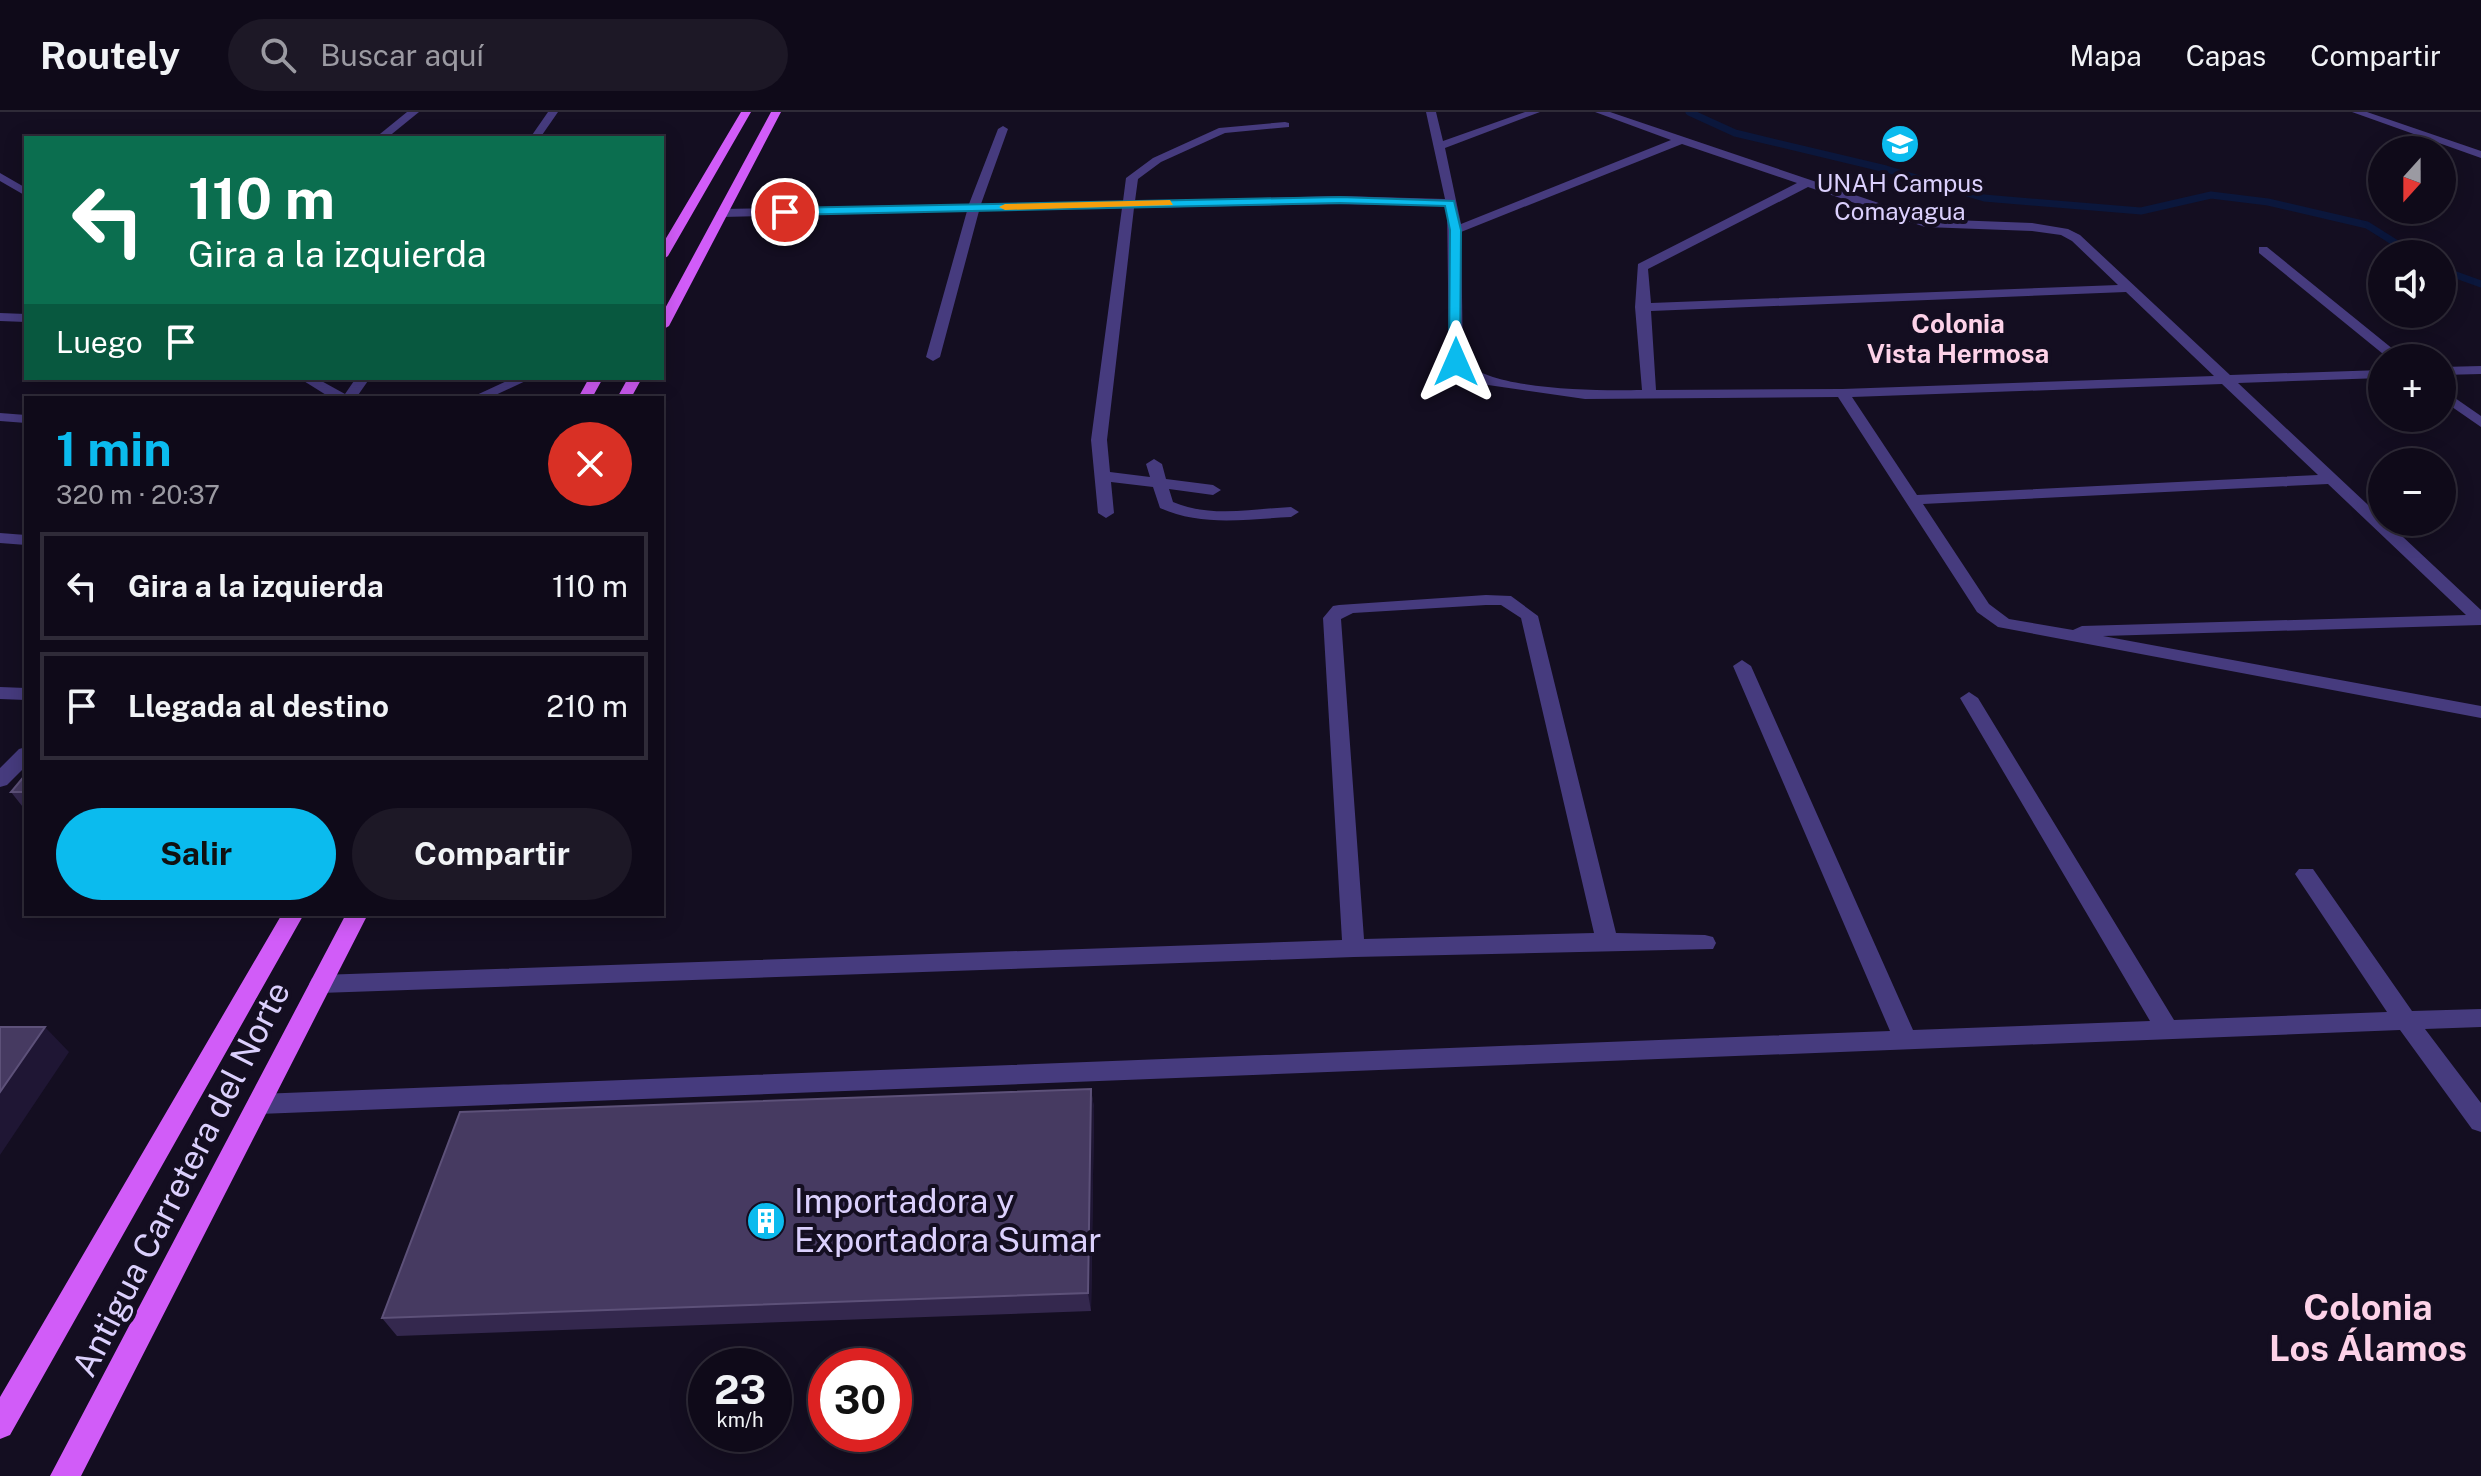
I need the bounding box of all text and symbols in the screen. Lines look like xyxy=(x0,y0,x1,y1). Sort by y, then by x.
search box xyxy=(228,19,788,91)
text: Routely xyxy=(40,33,180,78)
icon: search xyxy=(256,33,300,77)
text: Buscar aquí xyxy=(320,37,484,73)
text: Mapa xyxy=(2069,39,2142,72)
text: Capas xyxy=(2186,39,2266,72)
text: Compartir xyxy=(2310,39,2441,72)
school or university icon: UNAH Campus Comayagua xyxy=(1879,123,1921,165)
north arrow xyxy=(2368,136,2456,224)
map controls xyxy=(2368,136,2456,536)
text: 110 m xyxy=(188,166,335,232)
icon: left xyxy=(56,168,160,272)
place label: UNAH Campus Comayagua xyxy=(1817,169,1983,225)
pin xyxy=(751,178,819,246)
icon: arrive xyxy=(763,190,807,234)
text: Gira a la izquierda xyxy=(188,233,487,275)
button: sound xyxy=(2368,240,2456,328)
district label: Colonia Vista Hermosa xyxy=(1867,308,2049,369)
icon: arrive xyxy=(159,320,203,364)
position arrow xyxy=(1414,320,1498,404)
text: Luego xyxy=(56,324,143,360)
button: + xyxy=(2368,344,2456,432)
text: 1 min xyxy=(56,420,172,477)
button: close xyxy=(548,422,632,506)
button: − xyxy=(2368,448,2456,536)
text: 320 m · 20:37 xyxy=(56,479,220,510)
icon: left xyxy=(60,564,104,608)
text: Gira a la izquierda xyxy=(128,568,384,604)
text: 110 m xyxy=(552,568,628,604)
icon: arrive xyxy=(60,684,104,728)
text: Llegada al destino xyxy=(128,688,389,724)
text: 210 m xyxy=(546,688,628,724)
button: Salir xyxy=(56,808,336,900)
button: Compartir xyxy=(352,808,632,900)
street label: Antigua Carretera del Norte xyxy=(64,975,298,1383)
place label: Importadora y Exportadora Sumar xyxy=(794,1181,1102,1260)
building icon: Importadora y Exportadora Sumar xyxy=(745,1200,787,1242)
district label: Colonia Los Álamos xyxy=(2269,1286,2467,1369)
speed limit sign: 30 xyxy=(808,1348,912,1452)
text: 23 xyxy=(714,1366,766,1413)
text: km/h xyxy=(716,1408,764,1432)

